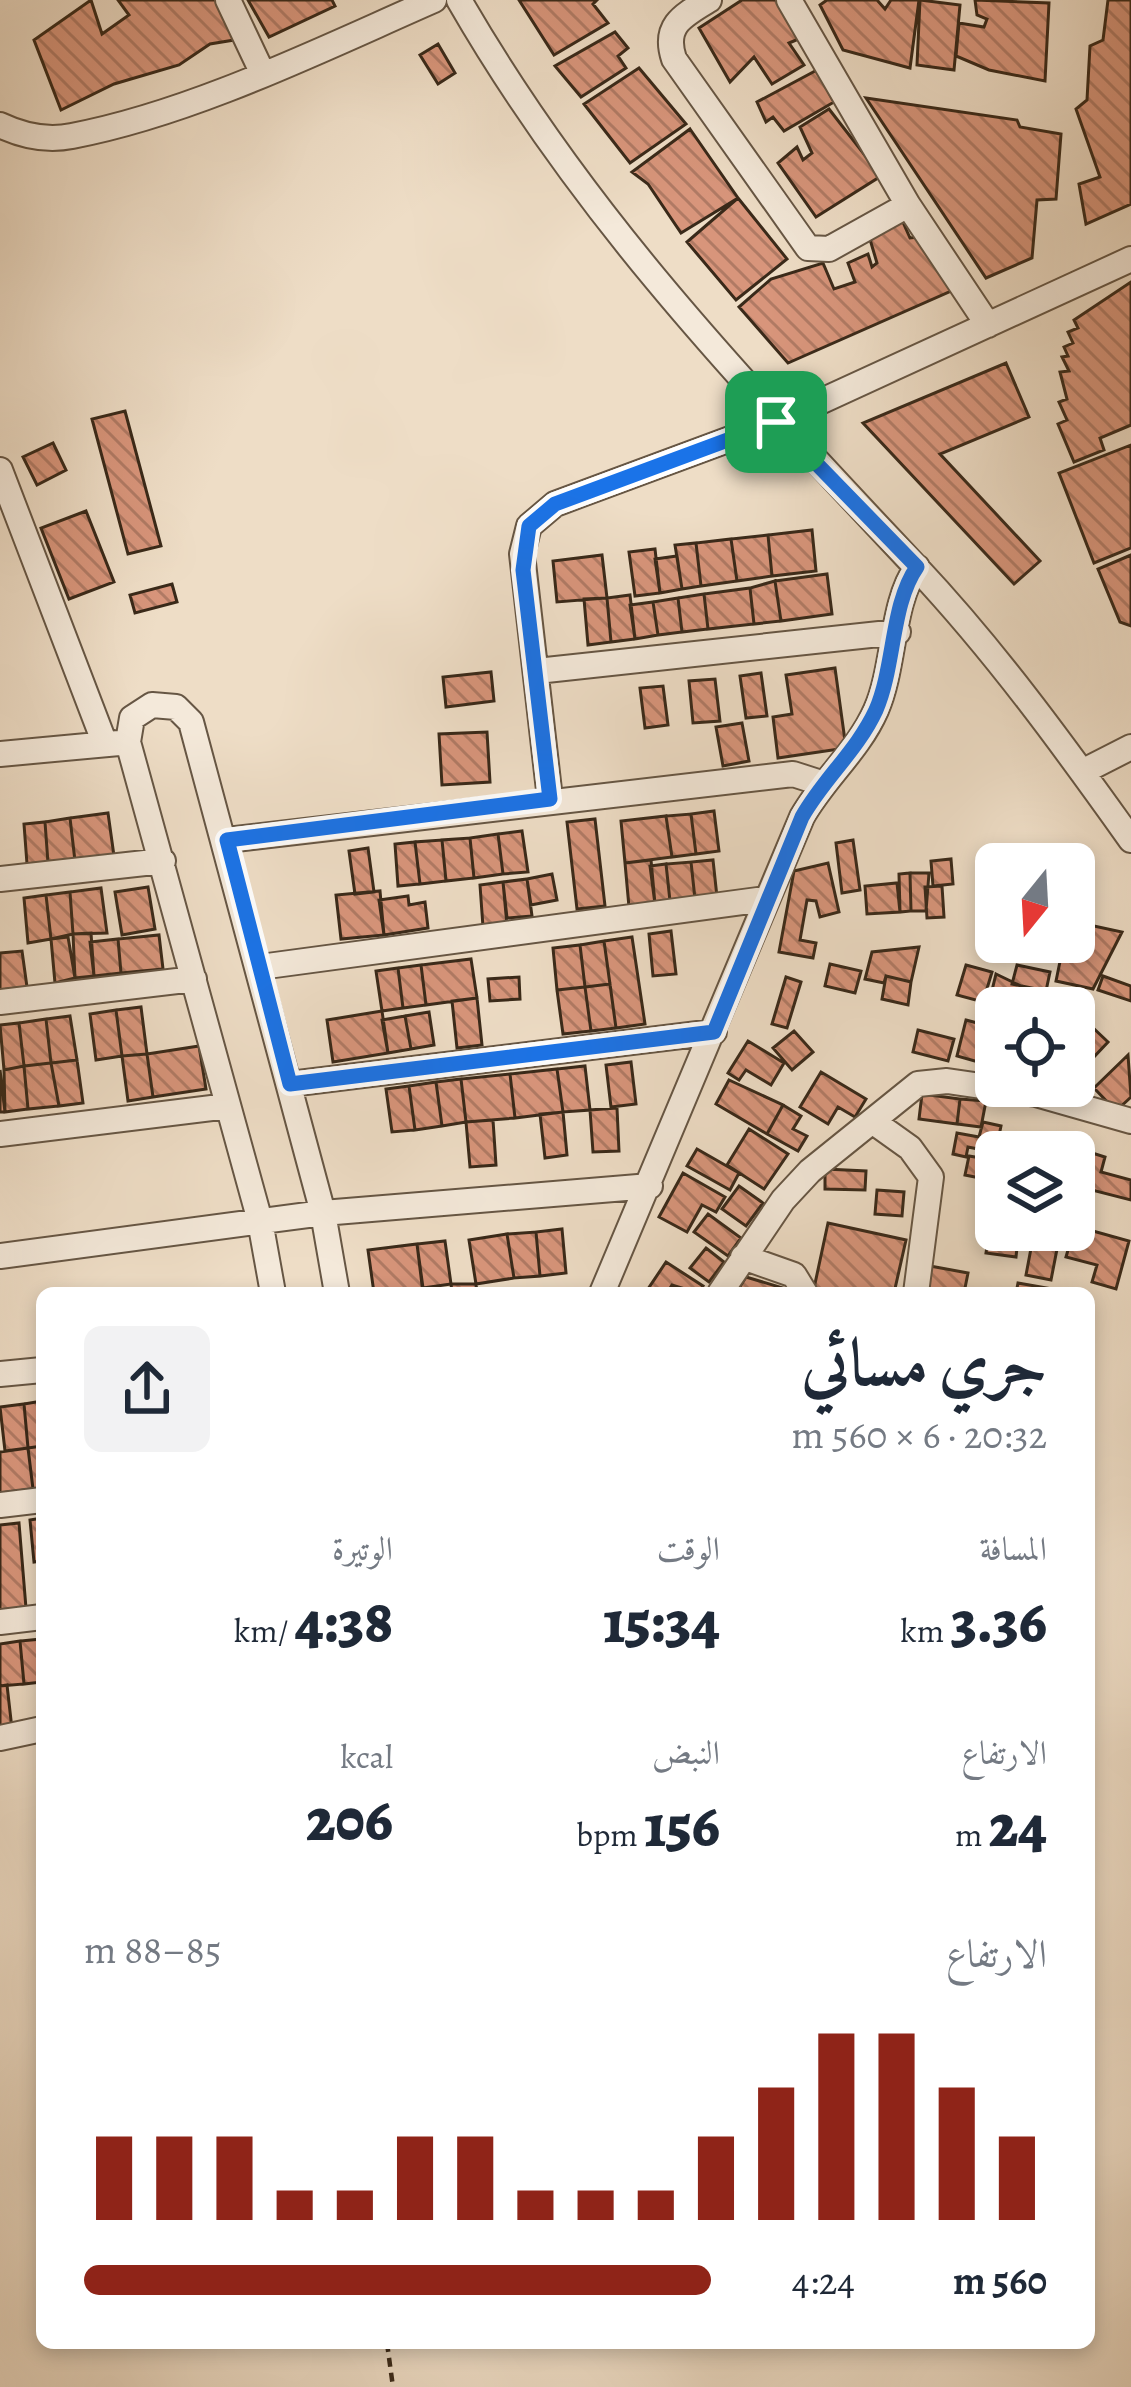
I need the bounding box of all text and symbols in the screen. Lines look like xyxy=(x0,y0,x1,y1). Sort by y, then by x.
pin xyxy=(725,371,827,473)
icon: arrive xyxy=(743,389,809,455)
north arrow xyxy=(975,843,1095,963)
map controls xyxy=(975,843,1095,1251)
button: locate xyxy=(975,987,1095,1107)
button: layers xyxy=(975,1131,1095,1251)
text: جري مسائي xyxy=(801,1318,1047,1408)
button: share xyxy=(84,1326,210,1452)
text: 20:32 · 6 × 560 m xyxy=(792,1408,1047,1461)
text: الوتيرة xyxy=(332,1526,393,1571)
text: الوقت xyxy=(657,1526,720,1571)
text: المسافة xyxy=(980,1526,1047,1571)
text: 4:38 xyxy=(295,1581,393,1663)
text: 15:34 xyxy=(603,1581,720,1663)
text: 3.36 xyxy=(951,1581,1047,1663)
text: /km xyxy=(234,1608,295,1653)
text: km xyxy=(900,1608,951,1653)
text: النبض xyxy=(652,1730,720,1775)
text: الارتفاع xyxy=(961,1730,1047,1775)
text: kcal xyxy=(340,1734,393,1779)
text: 206 xyxy=(306,1779,393,1861)
text: 156 xyxy=(644,1785,720,1867)
text: 24 xyxy=(989,1785,1047,1867)
text: bpm xyxy=(576,1812,644,1857)
text: m xyxy=(955,1812,989,1857)
text: 85–88 m xyxy=(84,1923,221,1976)
text: الارتفاع xyxy=(946,1927,1047,1980)
text: 4:24 xyxy=(792,2254,855,2307)
text: 560 m xyxy=(953,2254,1047,2307)

